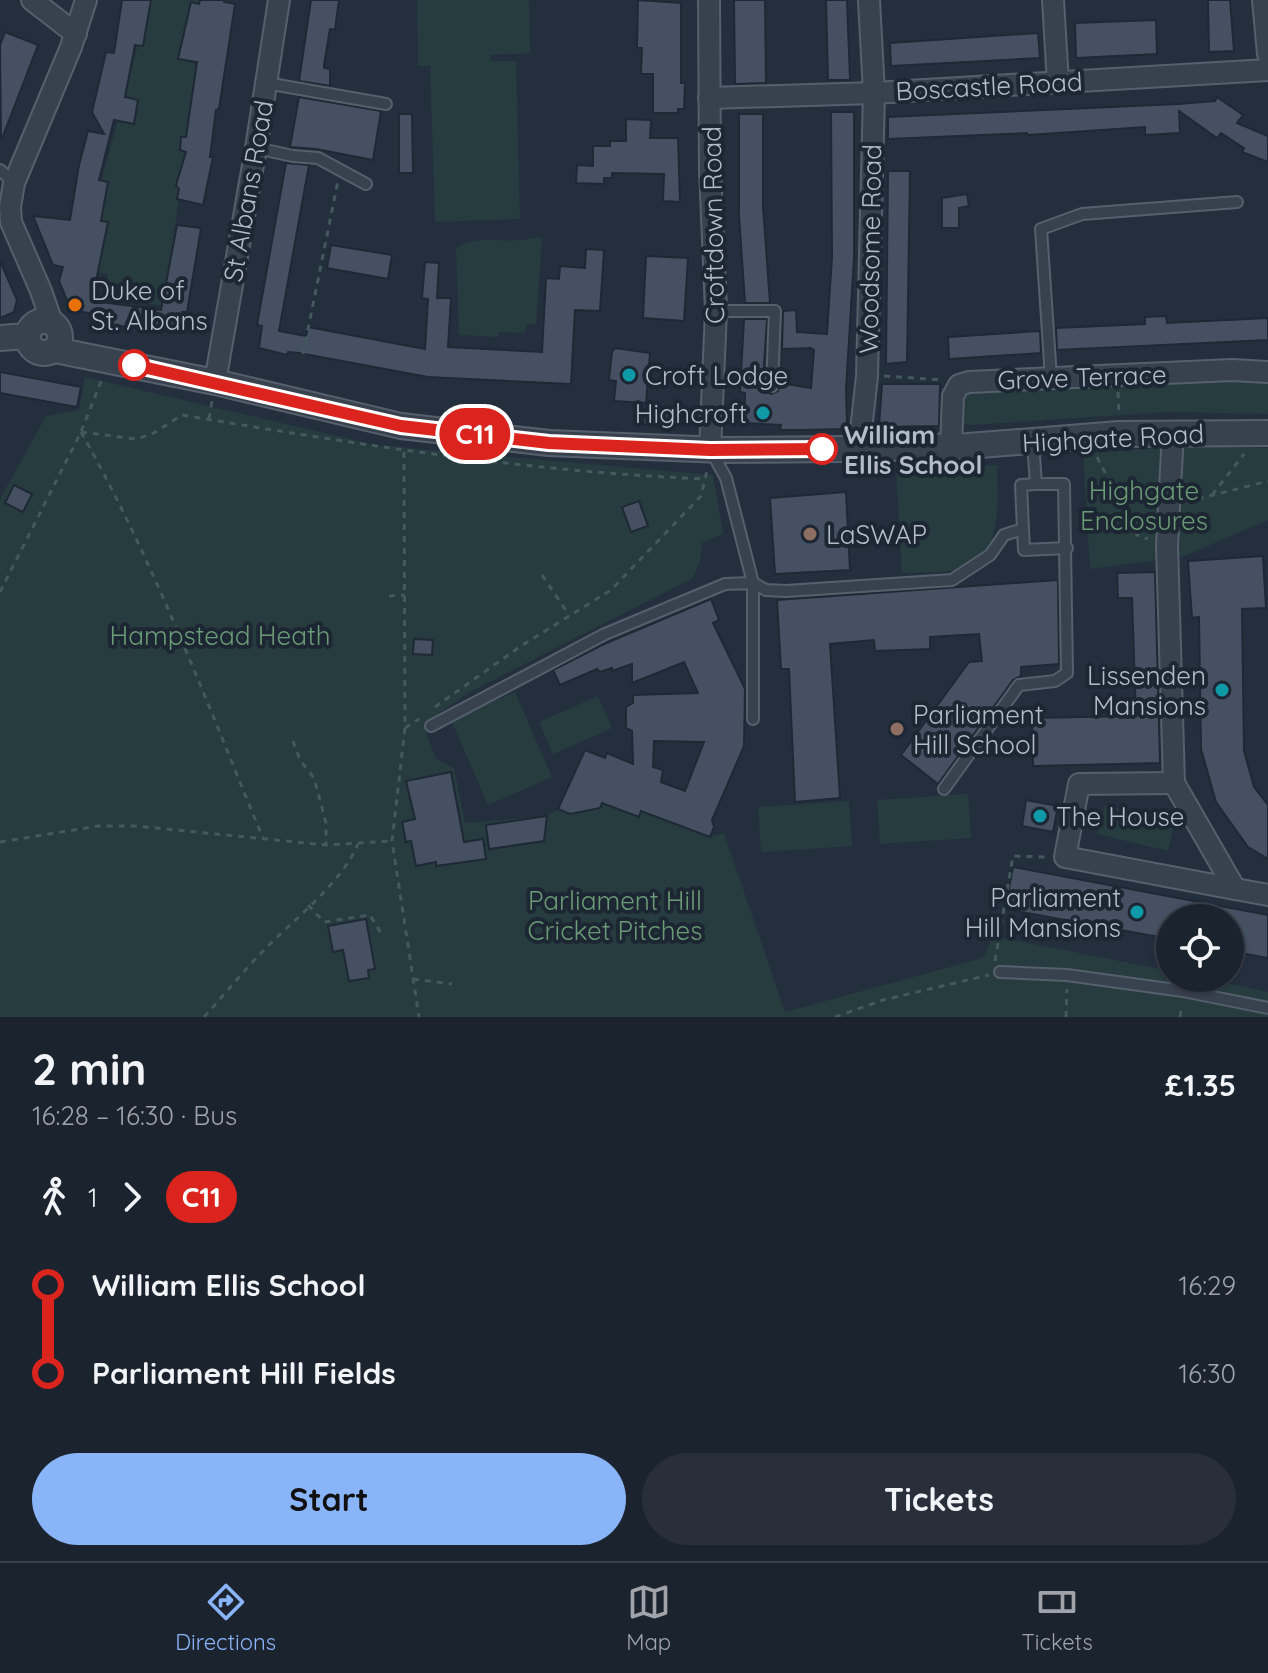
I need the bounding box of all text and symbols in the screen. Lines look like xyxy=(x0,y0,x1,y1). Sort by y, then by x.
street label: Boscastle Road xyxy=(895,65,1083,107)
street label: St Albans Road xyxy=(216,98,280,284)
street label: Croftdown Road xyxy=(695,126,731,324)
street label: Woodsome Road xyxy=(852,144,888,354)
place label: Duke of St. Albans xyxy=(91,274,208,337)
marker: Duke of St. Albans xyxy=(66,296,84,314)
unlabelled marker xyxy=(119,350,149,380)
street label: Grove Terrace xyxy=(997,358,1167,396)
place label: Croft Lodge xyxy=(645,359,788,392)
marker: Croft Lodge xyxy=(620,366,638,384)
place label: Highcroft xyxy=(635,397,747,430)
marker: Highcroft xyxy=(754,404,772,422)
line badge: C11 xyxy=(429,408,521,460)
text: C11 xyxy=(455,416,495,451)
street label: Highgate Road xyxy=(1021,417,1205,459)
place label: William Ellis School xyxy=(844,418,983,481)
marker: William Ellis School xyxy=(807,434,837,464)
park label: Highgate Enclosures xyxy=(1080,474,1208,537)
place label: LaSWAP xyxy=(826,518,927,551)
marker: LaSWAP xyxy=(801,525,819,543)
park label: Hampstead Heath xyxy=(109,619,331,652)
place label: Lissenden Mansions xyxy=(1087,659,1206,722)
marker: Lissenden Mansions xyxy=(1213,681,1231,699)
place label: Parliament Hill School xyxy=(913,698,1044,761)
marker: Parliament Hill School xyxy=(888,720,906,738)
place label: The House xyxy=(1056,800,1184,833)
marker: The House xyxy=(1031,807,1049,825)
place label: Parliament Hill Mansions xyxy=(965,881,1121,944)
park label: Parliament Hill Cricket Pitches xyxy=(528,884,702,947)
marker: Parliament Hill Mansions xyxy=(1128,903,1146,921)
map controls xyxy=(1156,904,1244,992)
button: locate xyxy=(1156,904,1244,992)
text: 2 min xyxy=(32,1041,147,1096)
text: £1.35 xyxy=(1165,1066,1236,1104)
text: 16:28 – 16:30 · Bus xyxy=(32,1099,237,1132)
icon: walk xyxy=(32,1175,76,1219)
icon: forward xyxy=(110,1175,154,1219)
text: C11 xyxy=(182,1179,221,1214)
text: 1 xyxy=(88,1181,98,1214)
text: William Ellis School xyxy=(92,1266,365,1304)
text: 16:29 xyxy=(1179,1269,1236,1302)
text: Parliament Hill Fields xyxy=(92,1354,396,1392)
text: 16:30 xyxy=(1178,1357,1236,1390)
button: Start xyxy=(32,1453,626,1545)
button: Tickets xyxy=(642,1453,1236,1545)
tab: Directions xyxy=(175,1580,276,1656)
tab: Map xyxy=(626,1580,671,1656)
tab: Tickets xyxy=(1022,1580,1093,1656)

